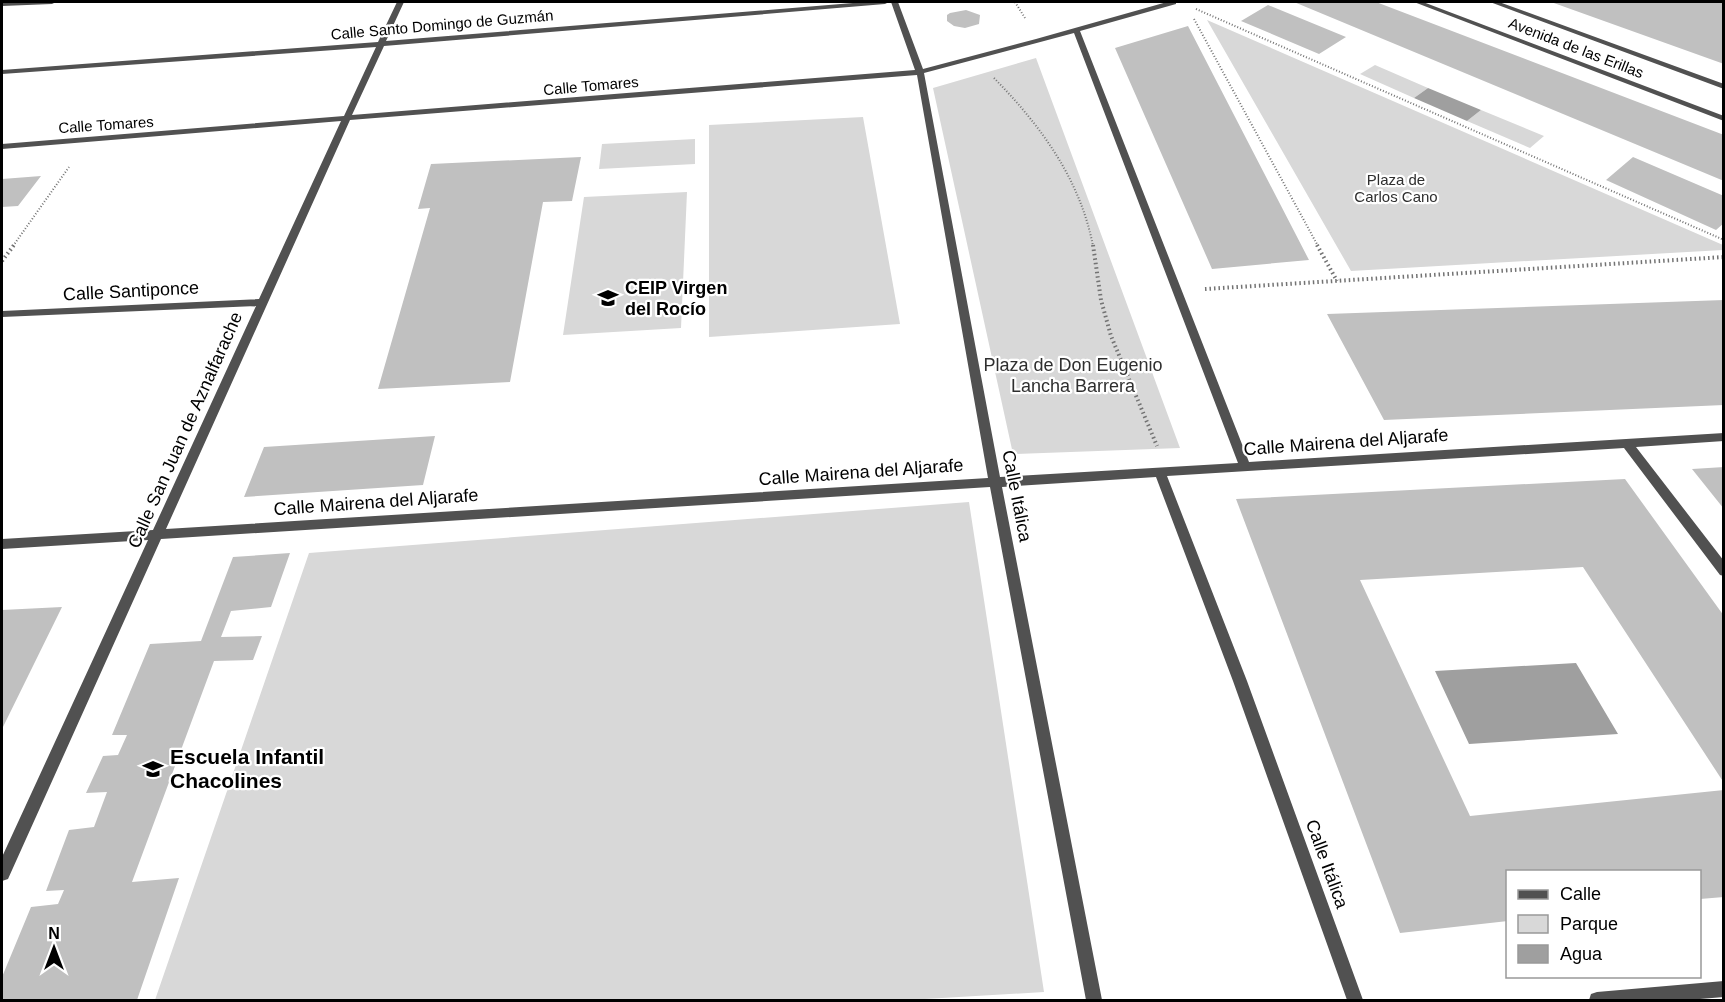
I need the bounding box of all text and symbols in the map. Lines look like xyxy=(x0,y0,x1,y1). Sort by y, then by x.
street label: Calle Santo Domingo de Guzmán xyxy=(330,6,554,43)
street label: Avenida de las Erillas xyxy=(1506,14,1646,81)
street label: Calle Tomares xyxy=(543,73,639,98)
street label: Calle Tomares xyxy=(58,113,154,136)
park label: Plaza de Carlos Cano xyxy=(1354,171,1438,205)
street label: Calle Santiponce xyxy=(63,277,199,305)
place label: CEIP Virgen del Rocío xyxy=(625,278,727,319)
school or university icon: CEIP Virgen del Rocío xyxy=(596,286,620,310)
street label: Calle San Juan de Aznalfarache xyxy=(124,309,246,551)
park label: Plaza de Don Eugenio Lancha Barrera xyxy=(983,355,1163,396)
street label: Calle Mairena del Aljarafe xyxy=(1243,425,1449,459)
street label: Calle Itálica xyxy=(998,448,1036,545)
street label: Calle Mairena del Aljarafe xyxy=(758,455,964,489)
street label: Calle Mairena del Aljarafe xyxy=(273,485,479,519)
place label: Escuela Infantil Chacolines xyxy=(170,745,324,792)
school or university icon: Escuela Infantil Chacolines xyxy=(141,757,165,781)
street label: Calle Itálica xyxy=(1302,817,1353,912)
legend xyxy=(1506,870,1701,978)
text: Calle xyxy=(1560,884,1601,904)
text: Parque xyxy=(1560,914,1618,934)
north arrow xyxy=(24,918,84,978)
text: N xyxy=(48,925,60,942)
text: Agua xyxy=(1560,944,1603,964)

